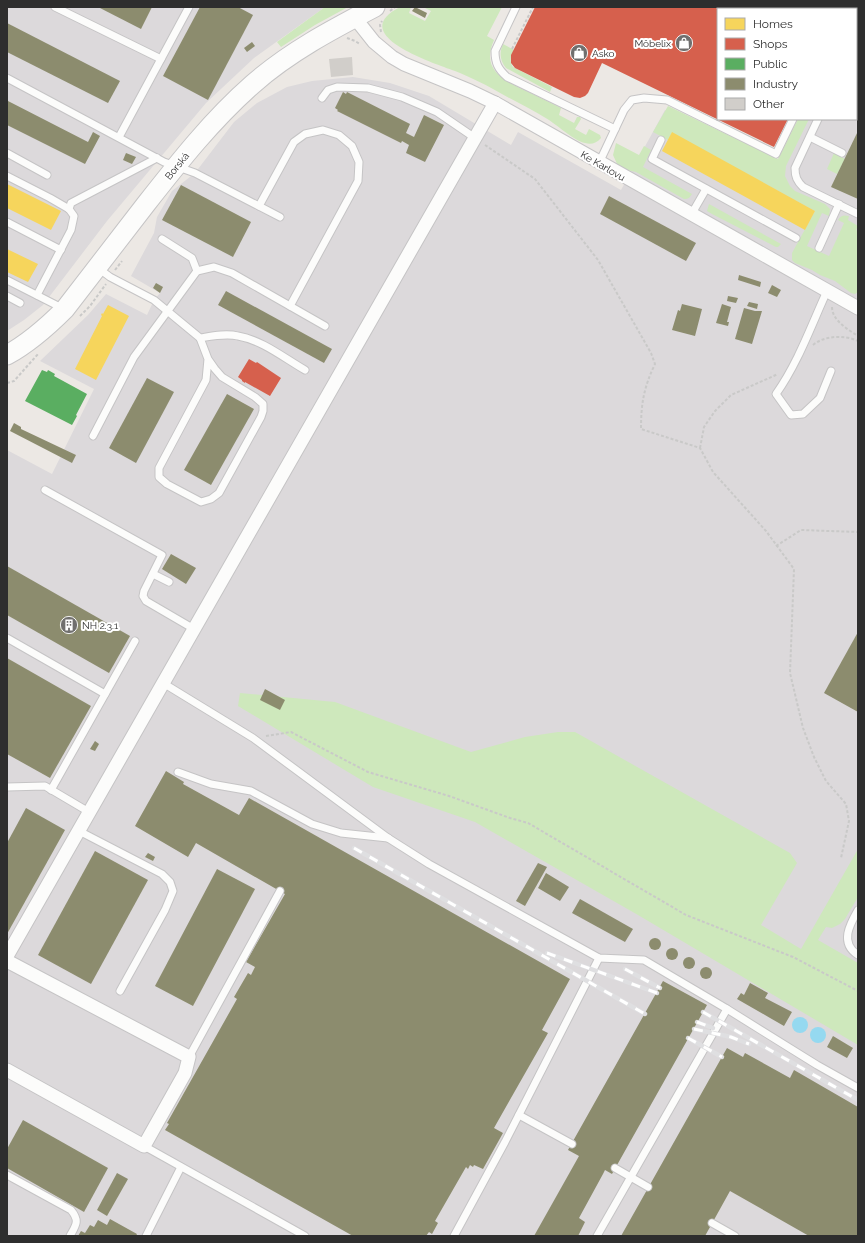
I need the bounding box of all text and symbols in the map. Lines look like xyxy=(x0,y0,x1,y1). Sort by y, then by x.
legend xyxy=(717,8,857,120)
text: Homes xyxy=(753,17,793,31)
shop icon: Möbelix xyxy=(674,33,694,53)
text: Shops xyxy=(753,37,788,51)
place label: Möbelix xyxy=(634,38,671,49)
shop icon: Asko xyxy=(569,43,589,63)
place label: Asko xyxy=(592,48,615,59)
text: Public xyxy=(753,57,788,71)
text: Industry xyxy=(753,77,799,91)
text: Other xyxy=(753,97,785,111)
street label: Ke Karlovu xyxy=(579,149,627,183)
street label: Borská xyxy=(163,150,191,182)
building icon: NH 2.3.1 xyxy=(59,615,79,635)
place label: NH 2.3.1 xyxy=(82,620,119,631)

